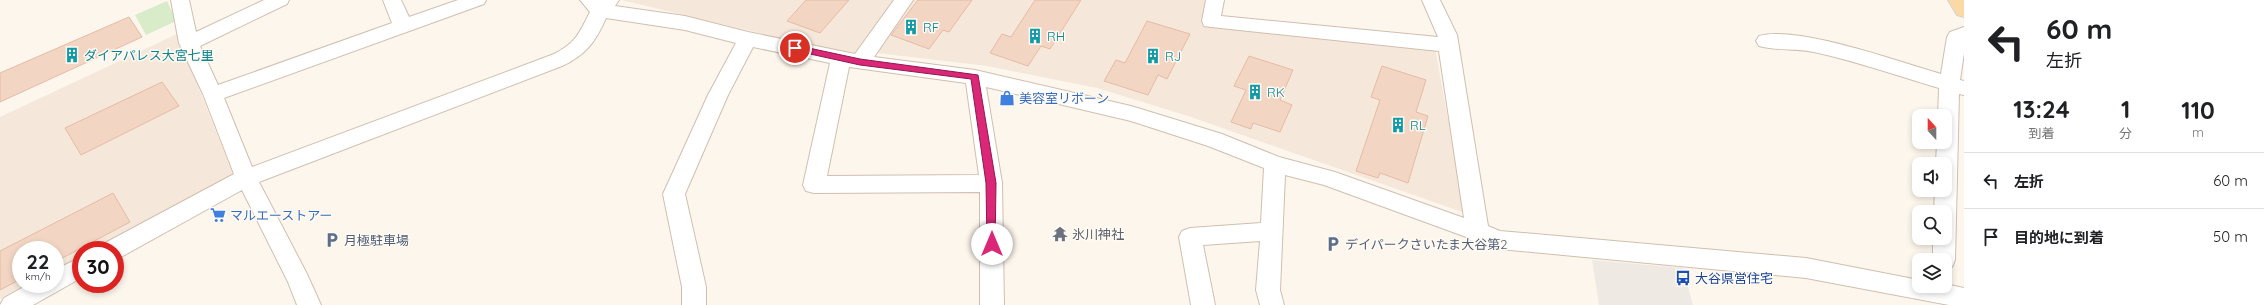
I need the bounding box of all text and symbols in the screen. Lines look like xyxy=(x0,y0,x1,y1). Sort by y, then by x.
text: 60 m xyxy=(2046,11,2112,46)
icon: left xyxy=(1980,16,2032,68)
building icon: RF xyxy=(902,18,920,36)
place label: RF xyxy=(923,19,939,35)
building icon: RH xyxy=(1026,27,1044,45)
place label: RH xyxy=(1047,28,1065,44)
pin xyxy=(778,31,812,65)
icon: arrive xyxy=(784,37,806,59)
building icon: ダイアパレス大宮七里 xyxy=(63,46,81,64)
place label: ダイアパレス大宮七里 xyxy=(84,47,214,63)
building icon: RJ xyxy=(1144,47,1162,65)
place label: RJ xyxy=(1165,48,1181,64)
text: 左折 xyxy=(2046,49,2082,72)
building icon: RK xyxy=(1246,83,1264,101)
place label: RK xyxy=(1267,84,1285,100)
shop icon: 美容室リボーン xyxy=(998,89,1016,107)
place label: 美容室リボーン xyxy=(1019,90,1109,106)
text: 13:24 xyxy=(2013,94,2070,124)
text: 1 xyxy=(2121,94,2130,124)
text: 110 xyxy=(2181,95,2215,125)
north arrow xyxy=(1912,109,1952,149)
map controls xyxy=(1912,109,1952,293)
building icon: RL xyxy=(1389,116,1407,134)
place label: RL xyxy=(1410,117,1426,133)
text: m xyxy=(2192,124,2204,140)
text: 到着 xyxy=(2029,125,2055,141)
text: 分 xyxy=(2119,125,2132,141)
button: sound xyxy=(1912,157,1952,197)
icon: left xyxy=(1980,170,2002,192)
text: 60 m xyxy=(2213,171,2248,190)
text: 左折 xyxy=(2014,172,2044,191)
button: search xyxy=(1912,205,1952,245)
supermarket icon: マルエーストアー xyxy=(209,206,227,224)
place label: マルエーストアー xyxy=(230,207,333,223)
position arrow xyxy=(971,223,1013,265)
temple icon: 氷川神社 xyxy=(1051,225,1069,243)
place label: 氷川神社 xyxy=(1072,226,1124,242)
icon: arrive xyxy=(1980,226,2002,248)
text: 50 m xyxy=(2213,227,2248,246)
text: 目的地に到着 xyxy=(2014,228,2104,247)
parking icon: 月極駐車場 xyxy=(323,231,341,249)
place label: 月極駐車場 xyxy=(344,232,409,248)
parking icon: デイパークさいたま大谷第2 xyxy=(1324,235,1342,253)
place label: デイパークさいたま大谷第2 xyxy=(1345,236,1508,252)
speed limit sign: 30 xyxy=(72,241,124,293)
text: 22 xyxy=(27,249,49,274)
button: layers xyxy=(1912,253,1952,293)
bus stop icon: 大谷県営住宅 xyxy=(1674,269,1692,287)
text: km/h xyxy=(25,270,51,283)
place label: 大谷県営住宅 xyxy=(1695,270,1773,286)

